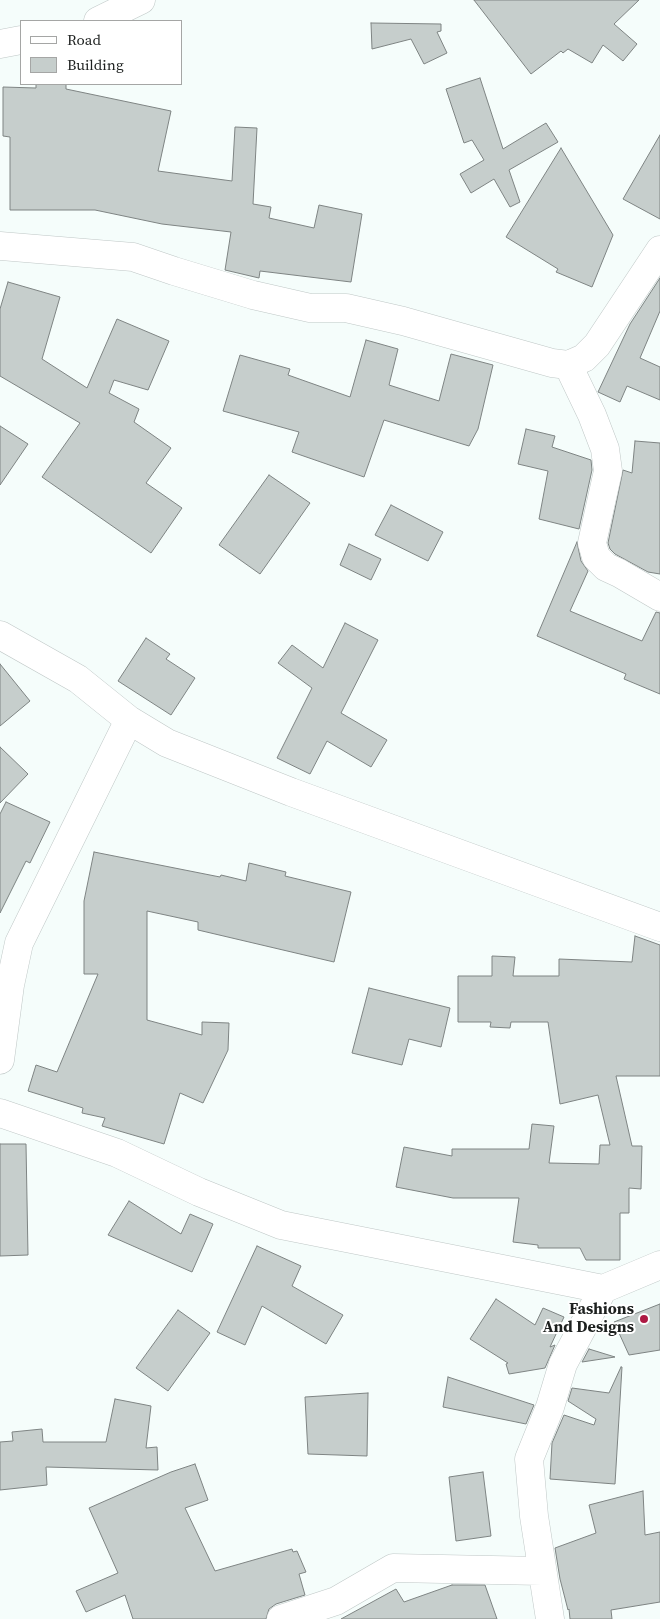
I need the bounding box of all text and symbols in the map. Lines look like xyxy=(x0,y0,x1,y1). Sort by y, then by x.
legend xyxy=(20,20,182,85)
text: Road xyxy=(67,29,101,50)
text: Building xyxy=(67,54,124,75)
place label: Fashions And Designs xyxy=(543,1300,634,1338)
marker: Fashions And Designs xyxy=(638,1313,650,1325)

